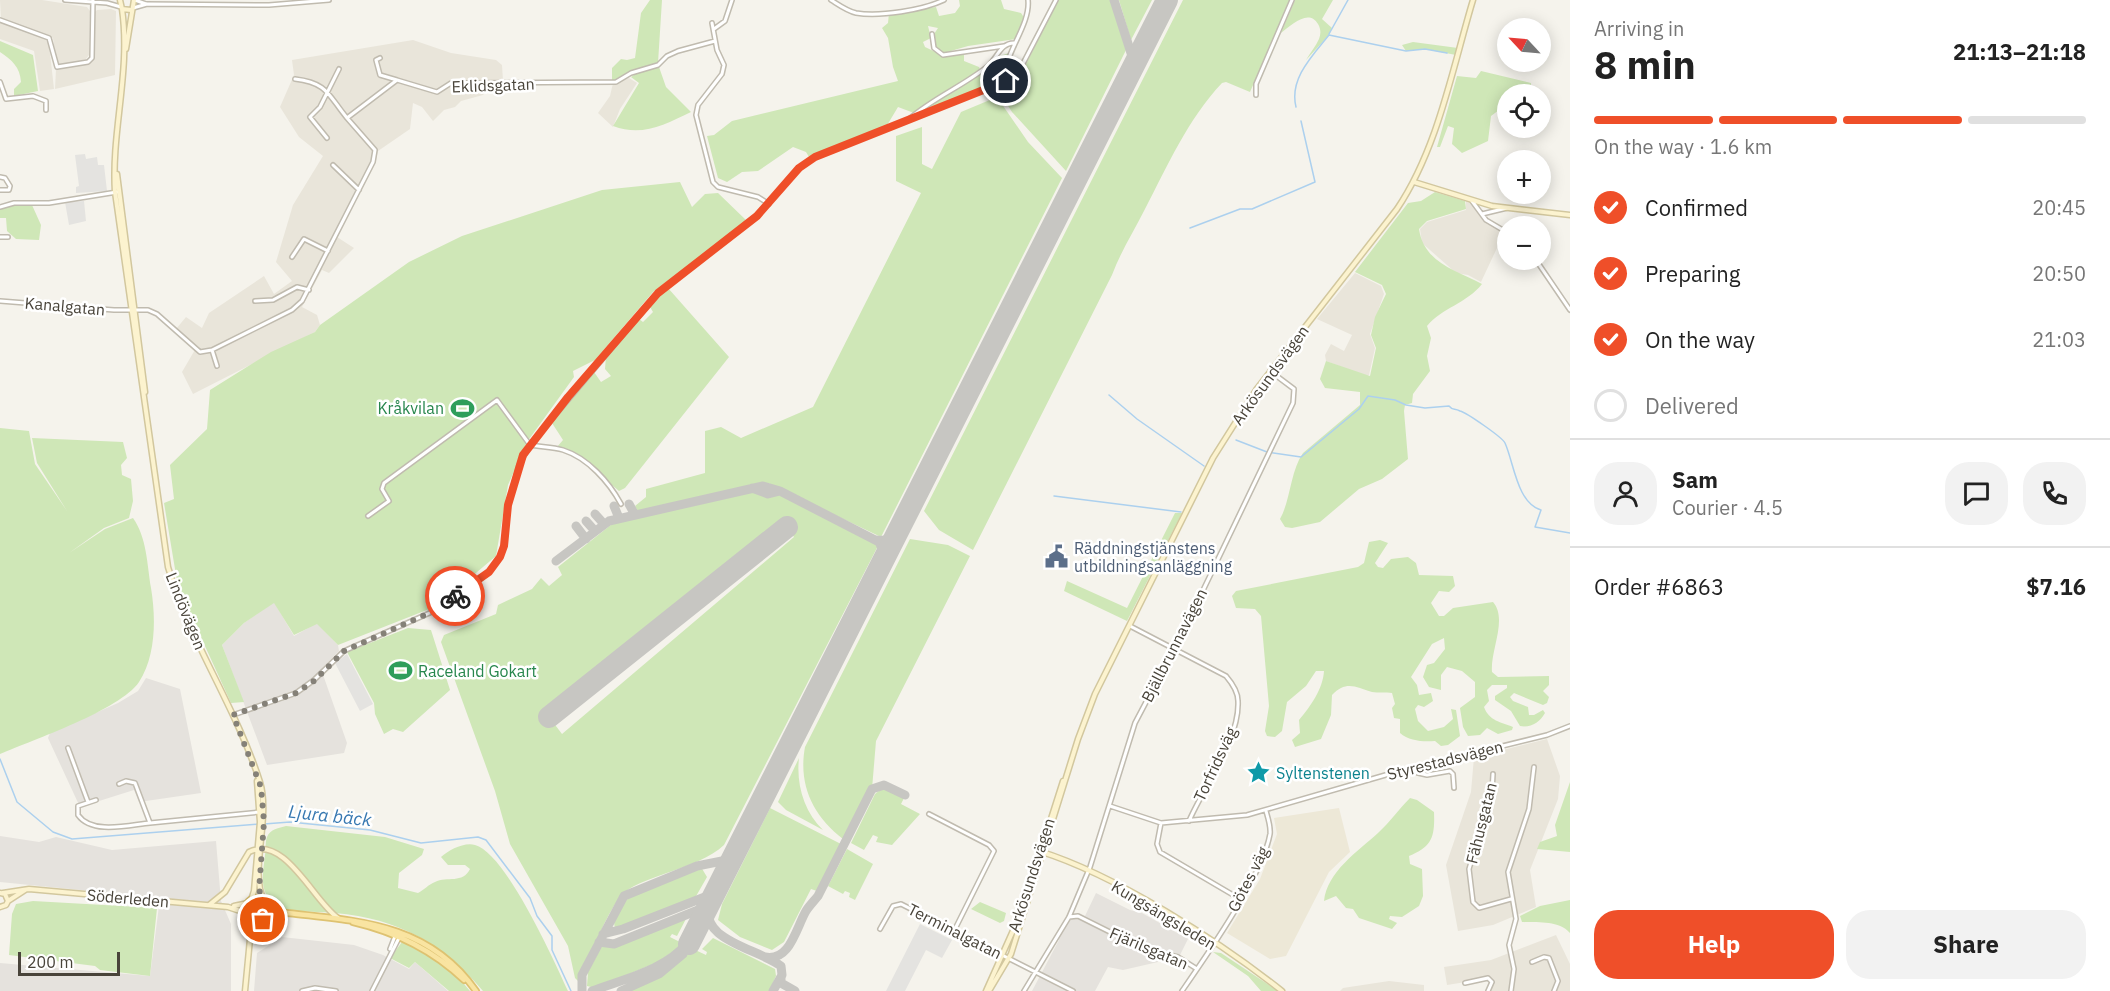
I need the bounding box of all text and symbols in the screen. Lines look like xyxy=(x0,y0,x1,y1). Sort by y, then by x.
text: Arriving in xyxy=(1594,15,1684,42)
north arrow xyxy=(1497,18,1551,72)
map controls xyxy=(1497,18,1551,270)
text: 21:13–21:18 xyxy=(1953,37,2086,66)
text: 8 min xyxy=(1594,39,1696,90)
pin xyxy=(980,55,1031,106)
icon: home xyxy=(989,64,1022,97)
street label: Eklidsgatan xyxy=(451,74,535,96)
button: locate xyxy=(1497,84,1551,138)
text: On the way · 1.6 km xyxy=(1594,133,1772,160)
button: + xyxy=(1497,150,1551,204)
icon: check xyxy=(1594,191,1627,224)
text: Confirmed xyxy=(1645,193,1748,222)
text: 20:45 xyxy=(2032,194,2086,221)
button: − xyxy=(1497,216,1551,270)
icon: check xyxy=(1594,257,1627,290)
text: Preparing xyxy=(1645,259,1740,288)
text: 20:50 xyxy=(2032,260,2086,287)
street label: Kanalgatan xyxy=(24,293,106,319)
street label: Arkösundsvägen xyxy=(1227,321,1313,429)
icon: check xyxy=(1594,323,1627,356)
text: On the way xyxy=(1645,325,1755,354)
text: 21:03 xyxy=(2032,326,2086,353)
text: Delivered xyxy=(1645,391,1739,420)
sports icon: Kråkvilan xyxy=(449,395,475,421)
place label: Kråkvilan xyxy=(378,398,444,418)
button: person xyxy=(1594,462,1657,525)
button: chat xyxy=(1945,462,2008,525)
button: phone xyxy=(2023,462,2086,525)
text: Sam xyxy=(1672,465,1718,494)
text: Courier · 4.5 xyxy=(1672,494,1783,521)
place label: Räddningstjänstens utbildningsanläggning xyxy=(1074,538,1233,576)
public building icon: Räddningstjänstens utbildningsanläggning xyxy=(1043,544,1069,570)
courier xyxy=(425,566,485,626)
street label: Lindövägen xyxy=(161,569,211,653)
text: Order #6863 xyxy=(1594,572,1724,601)
text: $7.16 xyxy=(2026,572,2086,601)
icon: bike xyxy=(439,580,472,613)
street label: Bjällbrunnavägen xyxy=(1137,585,1211,705)
sports icon: Raceland Gokart xyxy=(387,658,413,684)
place label: Raceland Gokart xyxy=(418,661,537,681)
street label: Torfridsväg xyxy=(1189,723,1241,804)
street label: Styrestadsvägen xyxy=(1385,736,1505,784)
place icon: Syltenstenen xyxy=(1245,760,1271,786)
place label: Syltenstenen xyxy=(1276,763,1370,783)
street label: Fähusgatan xyxy=(1461,780,1501,866)
water label: Ljura bäck xyxy=(287,800,373,831)
street label: Arkösundsvägen xyxy=(1003,816,1059,934)
street label: Götes väg xyxy=(1223,842,1273,915)
street label: Kungsängsleden xyxy=(1108,876,1220,954)
street label: Söderleden xyxy=(86,884,170,912)
pin xyxy=(237,894,288,945)
street label: Terminalgatan xyxy=(905,899,1005,963)
icon: bag xyxy=(246,903,279,936)
button: Help xyxy=(1594,910,1834,979)
button: Share xyxy=(1846,910,2086,979)
street label: Fjärilsgatan xyxy=(1107,923,1191,973)
scale bar xyxy=(18,949,120,976)
text: 200 m xyxy=(27,952,74,972)

